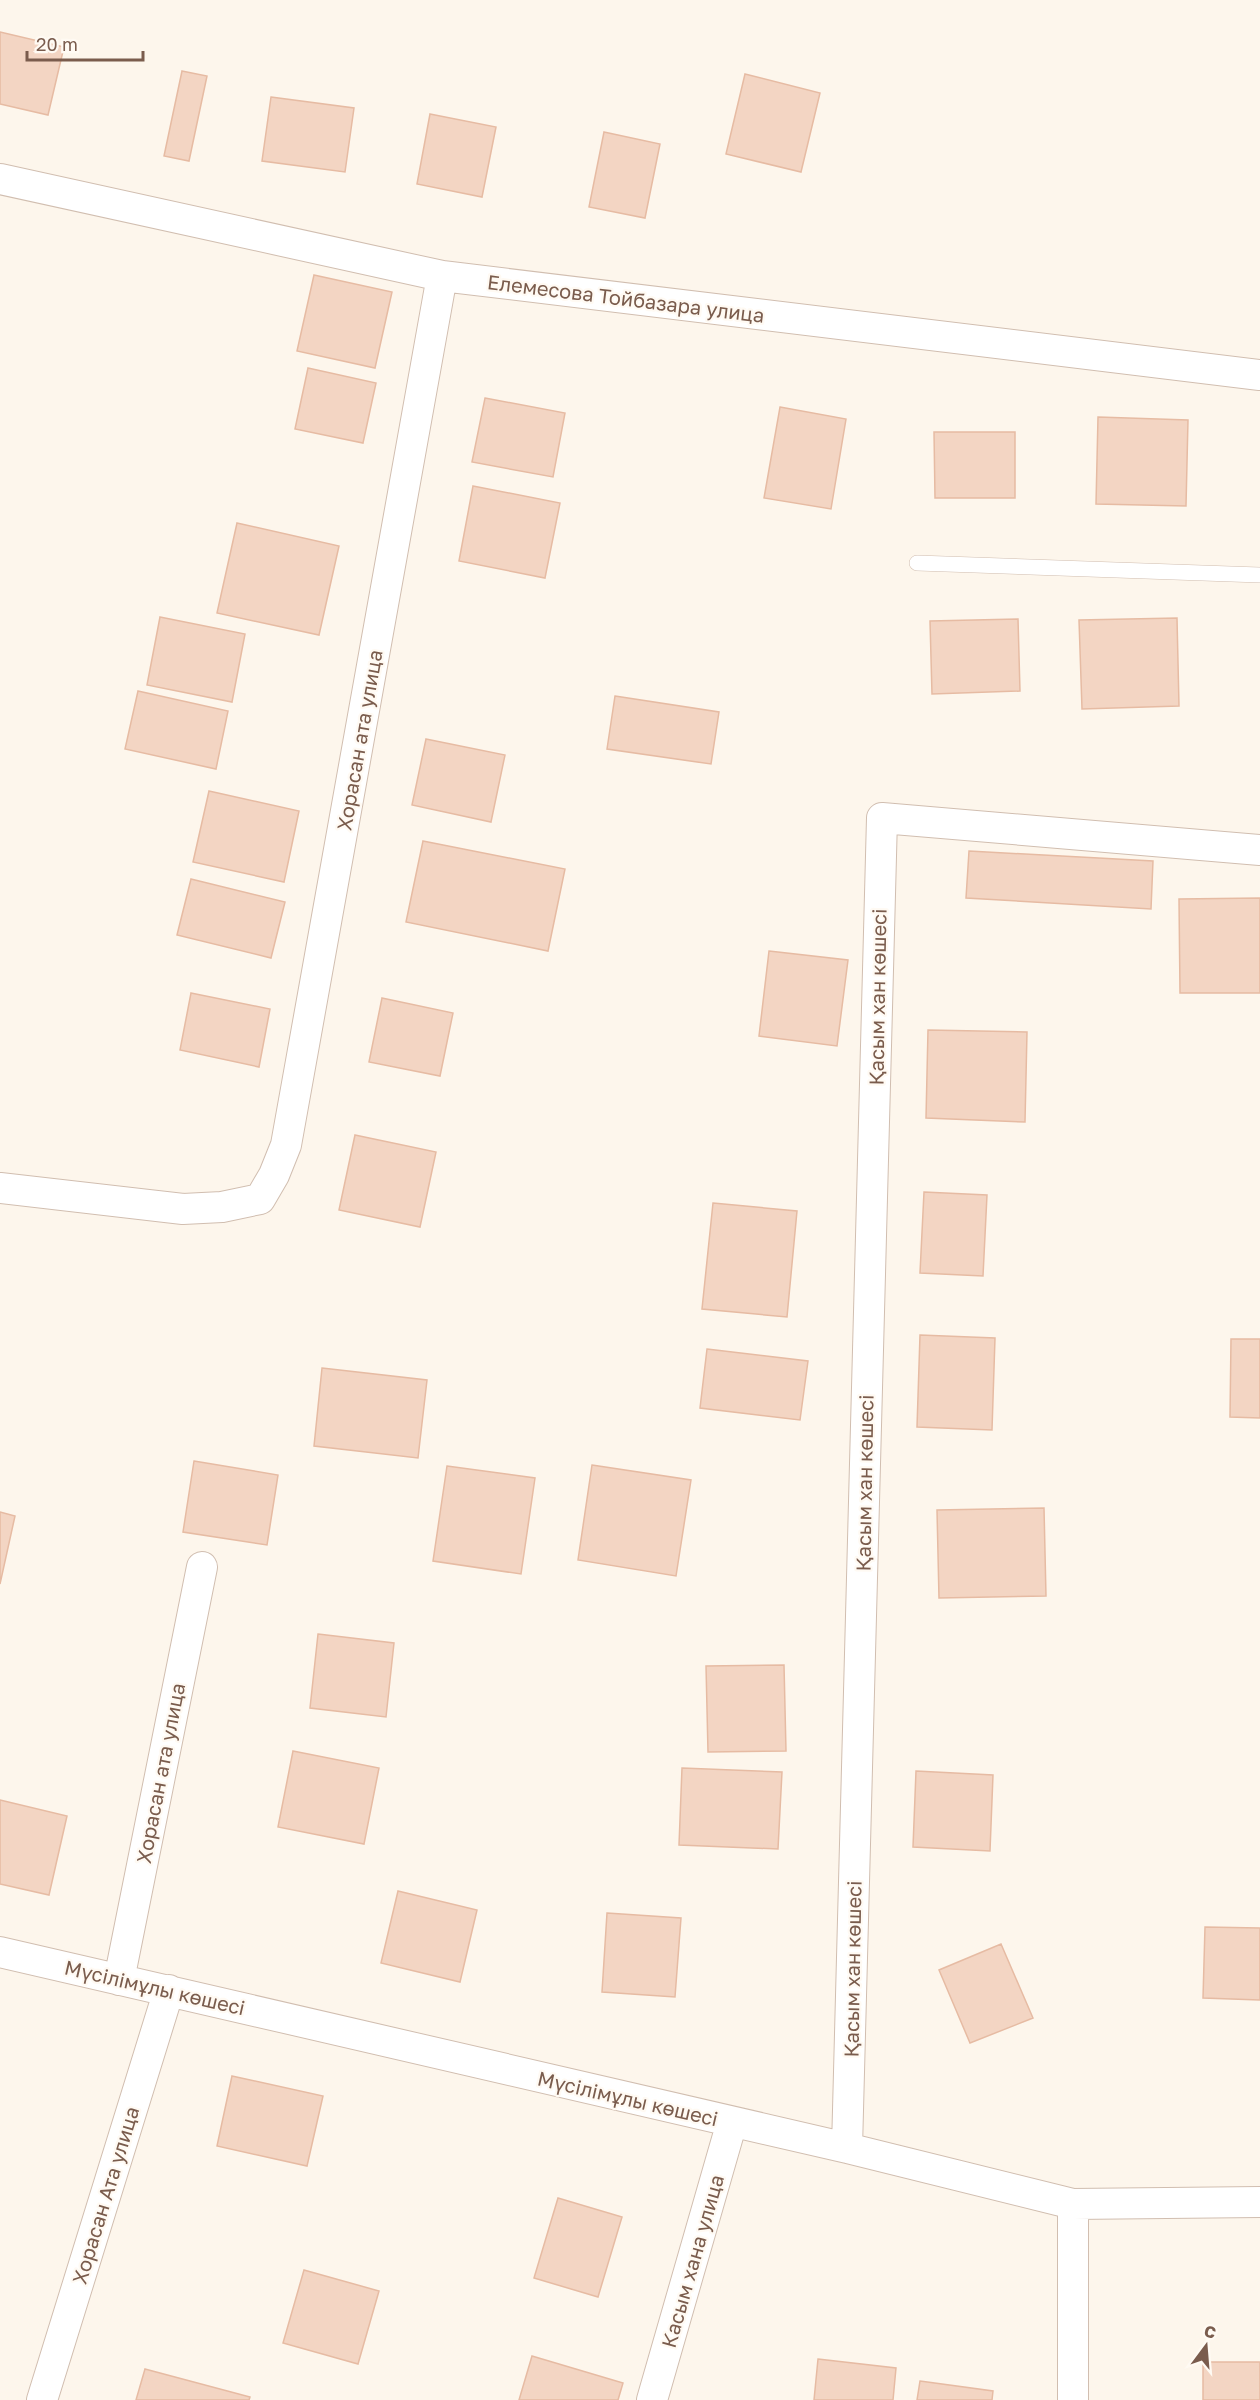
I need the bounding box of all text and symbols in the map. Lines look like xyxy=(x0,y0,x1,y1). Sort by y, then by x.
scale bar xyxy=(27,24,142,62)
text: 20 m xyxy=(36,33,78,55)
street label: Елемесова Тойбазара улица xyxy=(486,269,766,327)
street label: Хорасан ата улица xyxy=(331,648,387,832)
street label: Қасым хан көшесі xyxy=(863,908,891,1086)
street label: Қасым хан көшесі xyxy=(850,1394,878,1572)
street label: Хорасан ата улица xyxy=(131,1681,189,1865)
street label: Қасым хан көшесі xyxy=(838,1880,866,2058)
street label: Мүсілімұлы көшесі xyxy=(62,1955,248,2020)
street label: Мүсілімұлы көшесі xyxy=(535,2066,721,2131)
street label: Хорасан Ата улица xyxy=(67,2103,143,2287)
street label: Касым хана улица xyxy=(656,2172,728,2350)
north arrow xyxy=(1176,2316,1236,2376)
text: С xyxy=(1202,2320,1218,2343)

